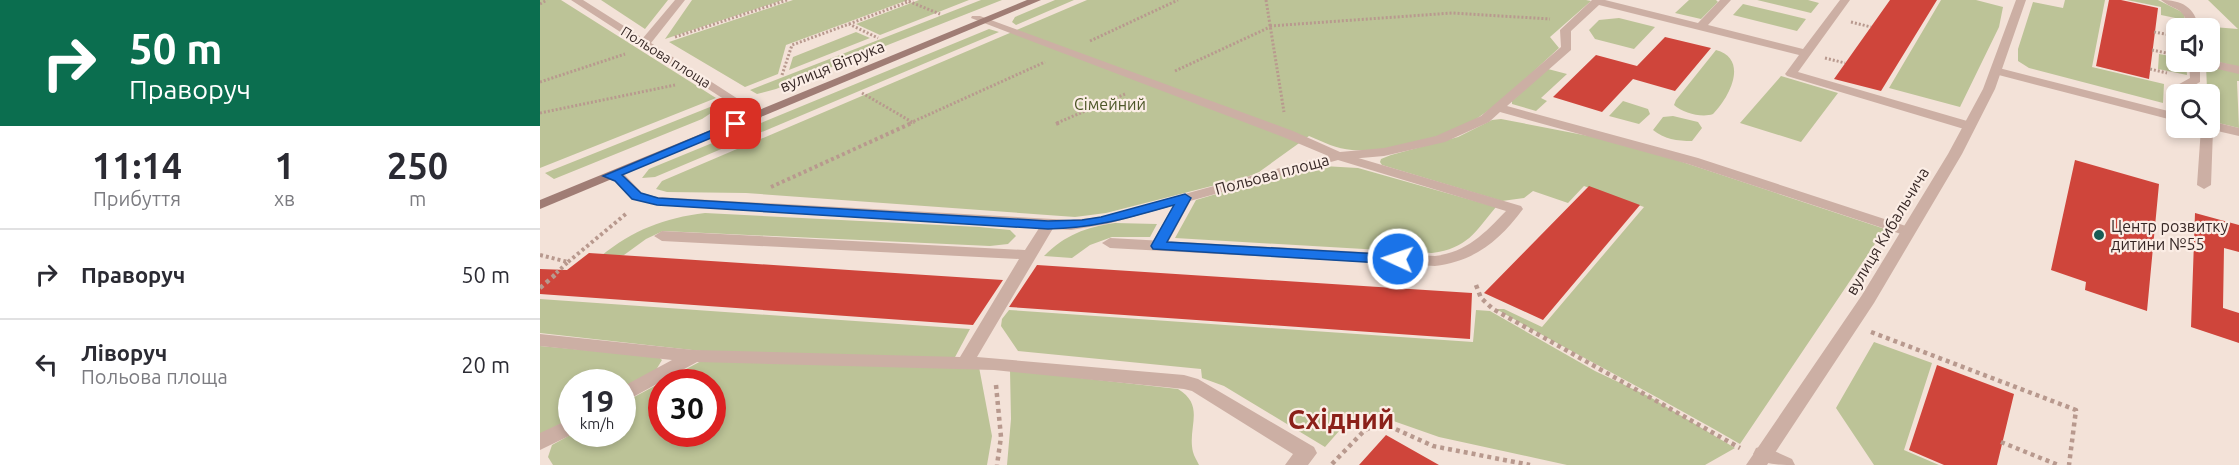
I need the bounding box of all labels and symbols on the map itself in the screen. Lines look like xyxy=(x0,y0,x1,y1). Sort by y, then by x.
street label: Польова площа xyxy=(618,23,714,91)
street label: вулиця Вітрука xyxy=(777,37,887,95)
park label: Сімейний xyxy=(1074,95,1146,113)
pin xyxy=(710,98,761,149)
street label: Польова площа xyxy=(1213,150,1331,198)
street label: вулиця Кибальчича xyxy=(1842,164,1932,298)
place label: Центр розвитку дитини №55 xyxy=(2111,217,2229,253)
position arrow xyxy=(1366,227,1430,291)
marker: Центр розвитку дитини №55 xyxy=(2092,228,2106,242)
speed limit sign: 30 xyxy=(648,369,726,447)
district label: Східний xyxy=(1288,404,1394,434)

